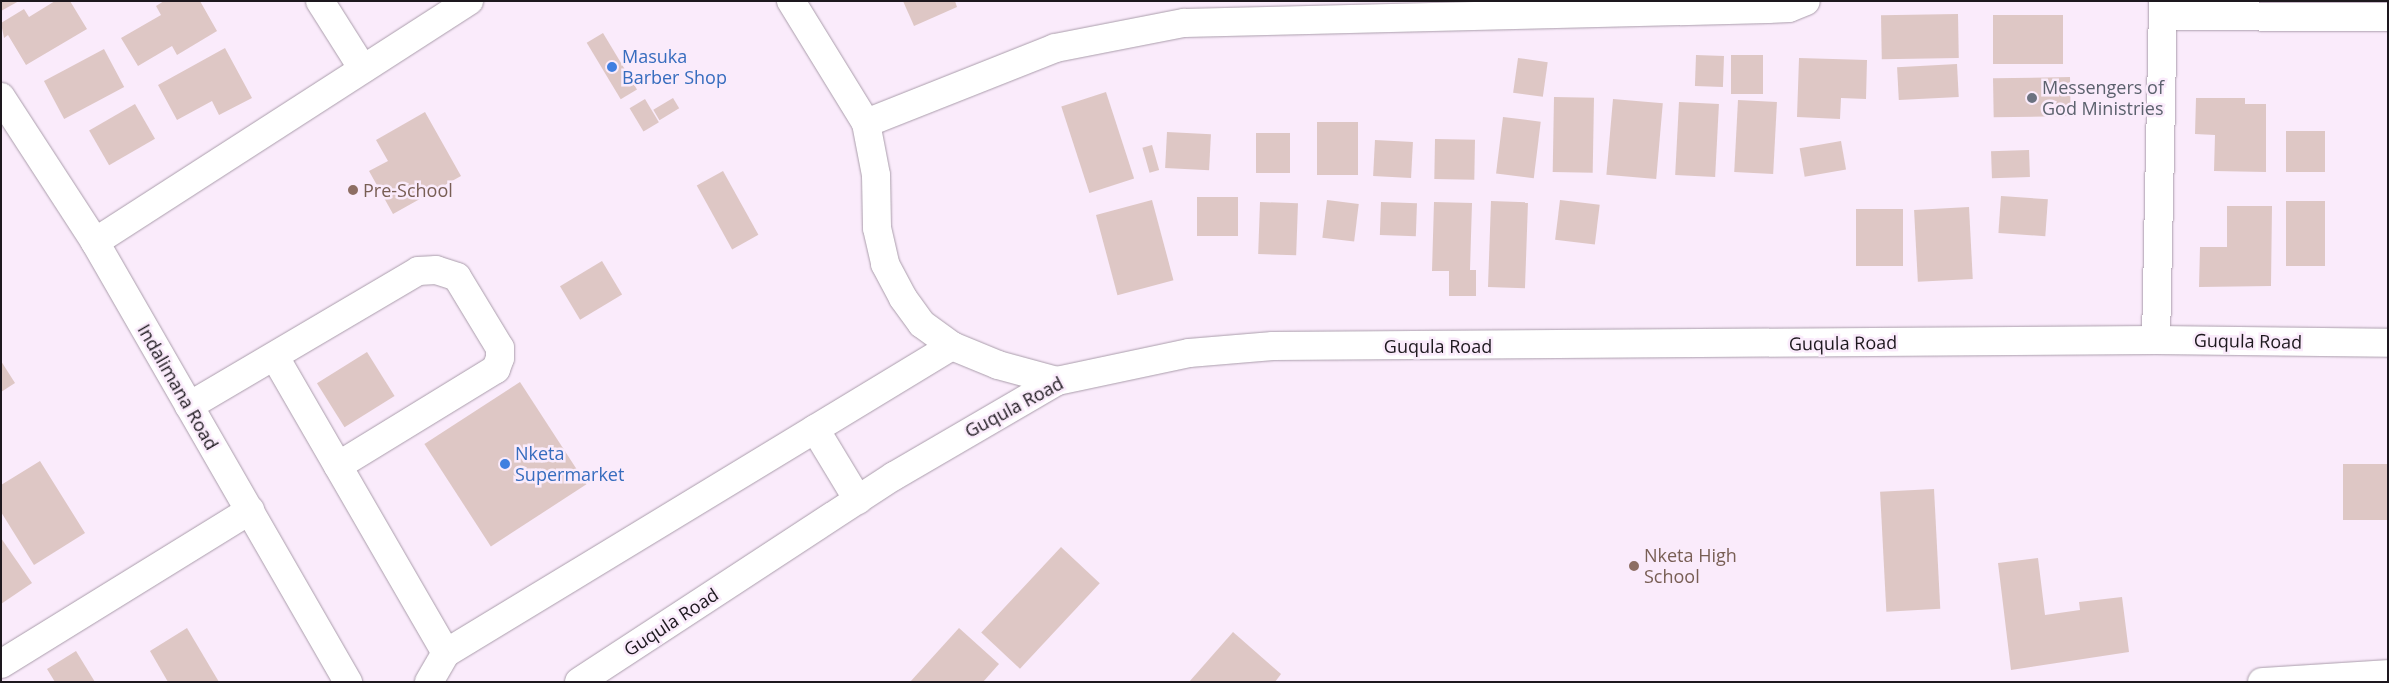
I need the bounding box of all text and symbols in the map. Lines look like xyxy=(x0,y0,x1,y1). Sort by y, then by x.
place label: Masuka Barber Shop xyxy=(622,46,727,88)
marker: Masuka Barber Shop xyxy=(606,61,618,73)
place label: Messengers of God Ministries xyxy=(2042,77,2164,120)
marker: Messengers of God Ministries xyxy=(2026,92,2038,104)
place label: Pre-School xyxy=(363,179,453,201)
marker: Pre-School xyxy=(347,184,359,196)
street label: Indalimana Road xyxy=(133,320,223,454)
street label: Guqula Road xyxy=(2194,329,2302,353)
street label: Guqula Road xyxy=(1789,331,1897,355)
street label: Guqula Road xyxy=(1384,335,1492,357)
street label: Guqula Road xyxy=(961,372,1067,442)
place label: Nketa Supermarket xyxy=(515,443,624,486)
marker: Nketa Supermarket xyxy=(499,458,511,470)
place label: Nketa High School xyxy=(1644,545,1737,588)
marker: Nketa High School xyxy=(1628,560,1640,572)
street label: Guqula Road xyxy=(620,583,722,661)

